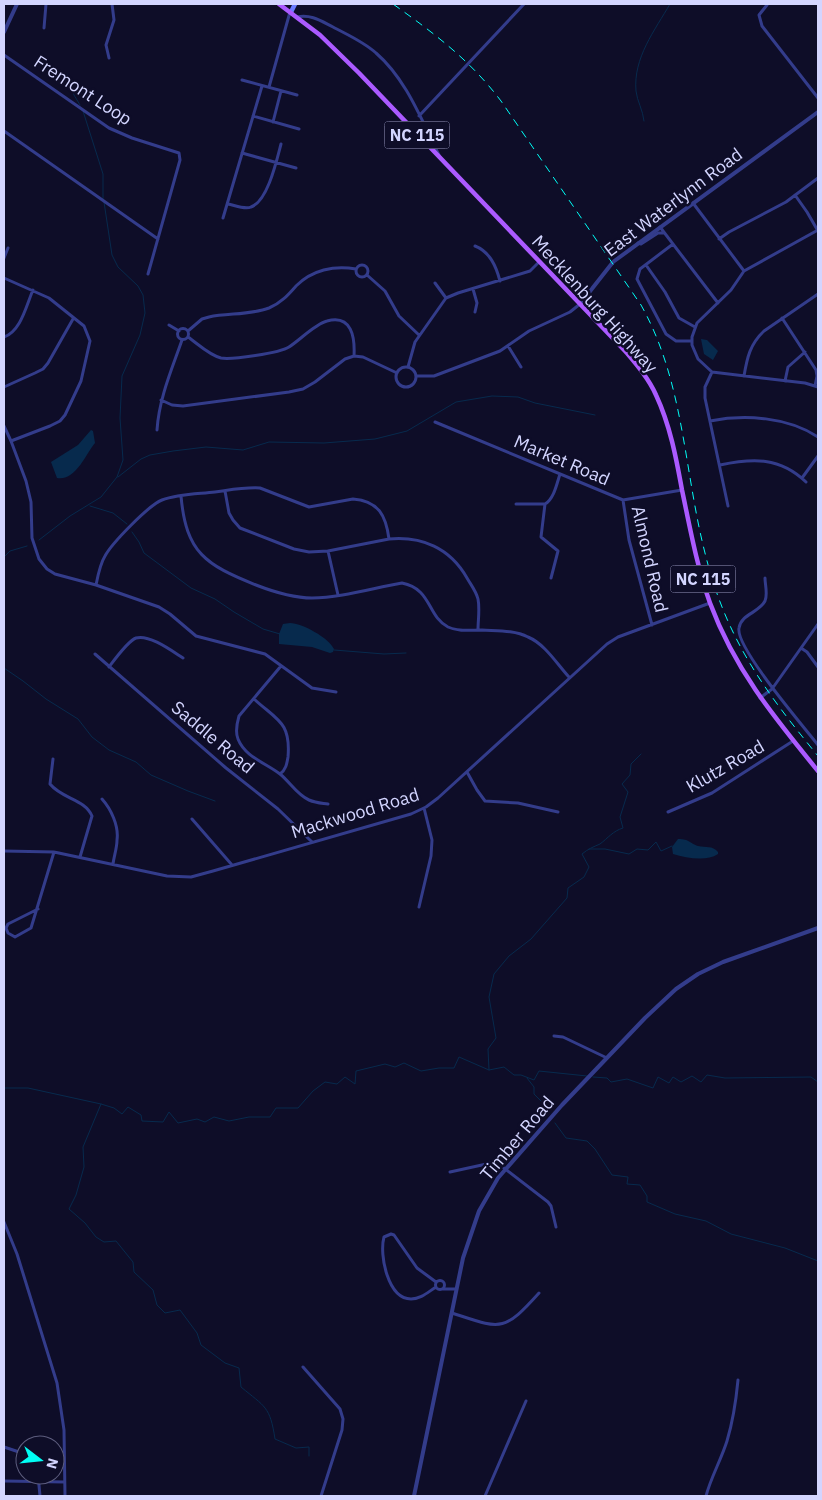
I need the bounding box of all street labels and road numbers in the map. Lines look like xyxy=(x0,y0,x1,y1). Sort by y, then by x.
street label: Fremont Loop xyxy=(30,50,136,130)
road number: NC 115 xyxy=(384,122,450,148)
street label: East Waterlynn Road xyxy=(599,142,747,262)
street label: Mecklenburg Highway xyxy=(527,230,663,378)
street label: Market Road xyxy=(511,430,613,490)
street label: Almond Road xyxy=(627,504,673,614)
road number: NC 115 xyxy=(670,566,736,592)
street label: Saddle Road xyxy=(167,696,259,778)
street label: Klutz Road xyxy=(682,734,768,798)
street label: Mackwood Road xyxy=(288,783,422,843)
street label: Timber Road xyxy=(475,1091,559,1185)

